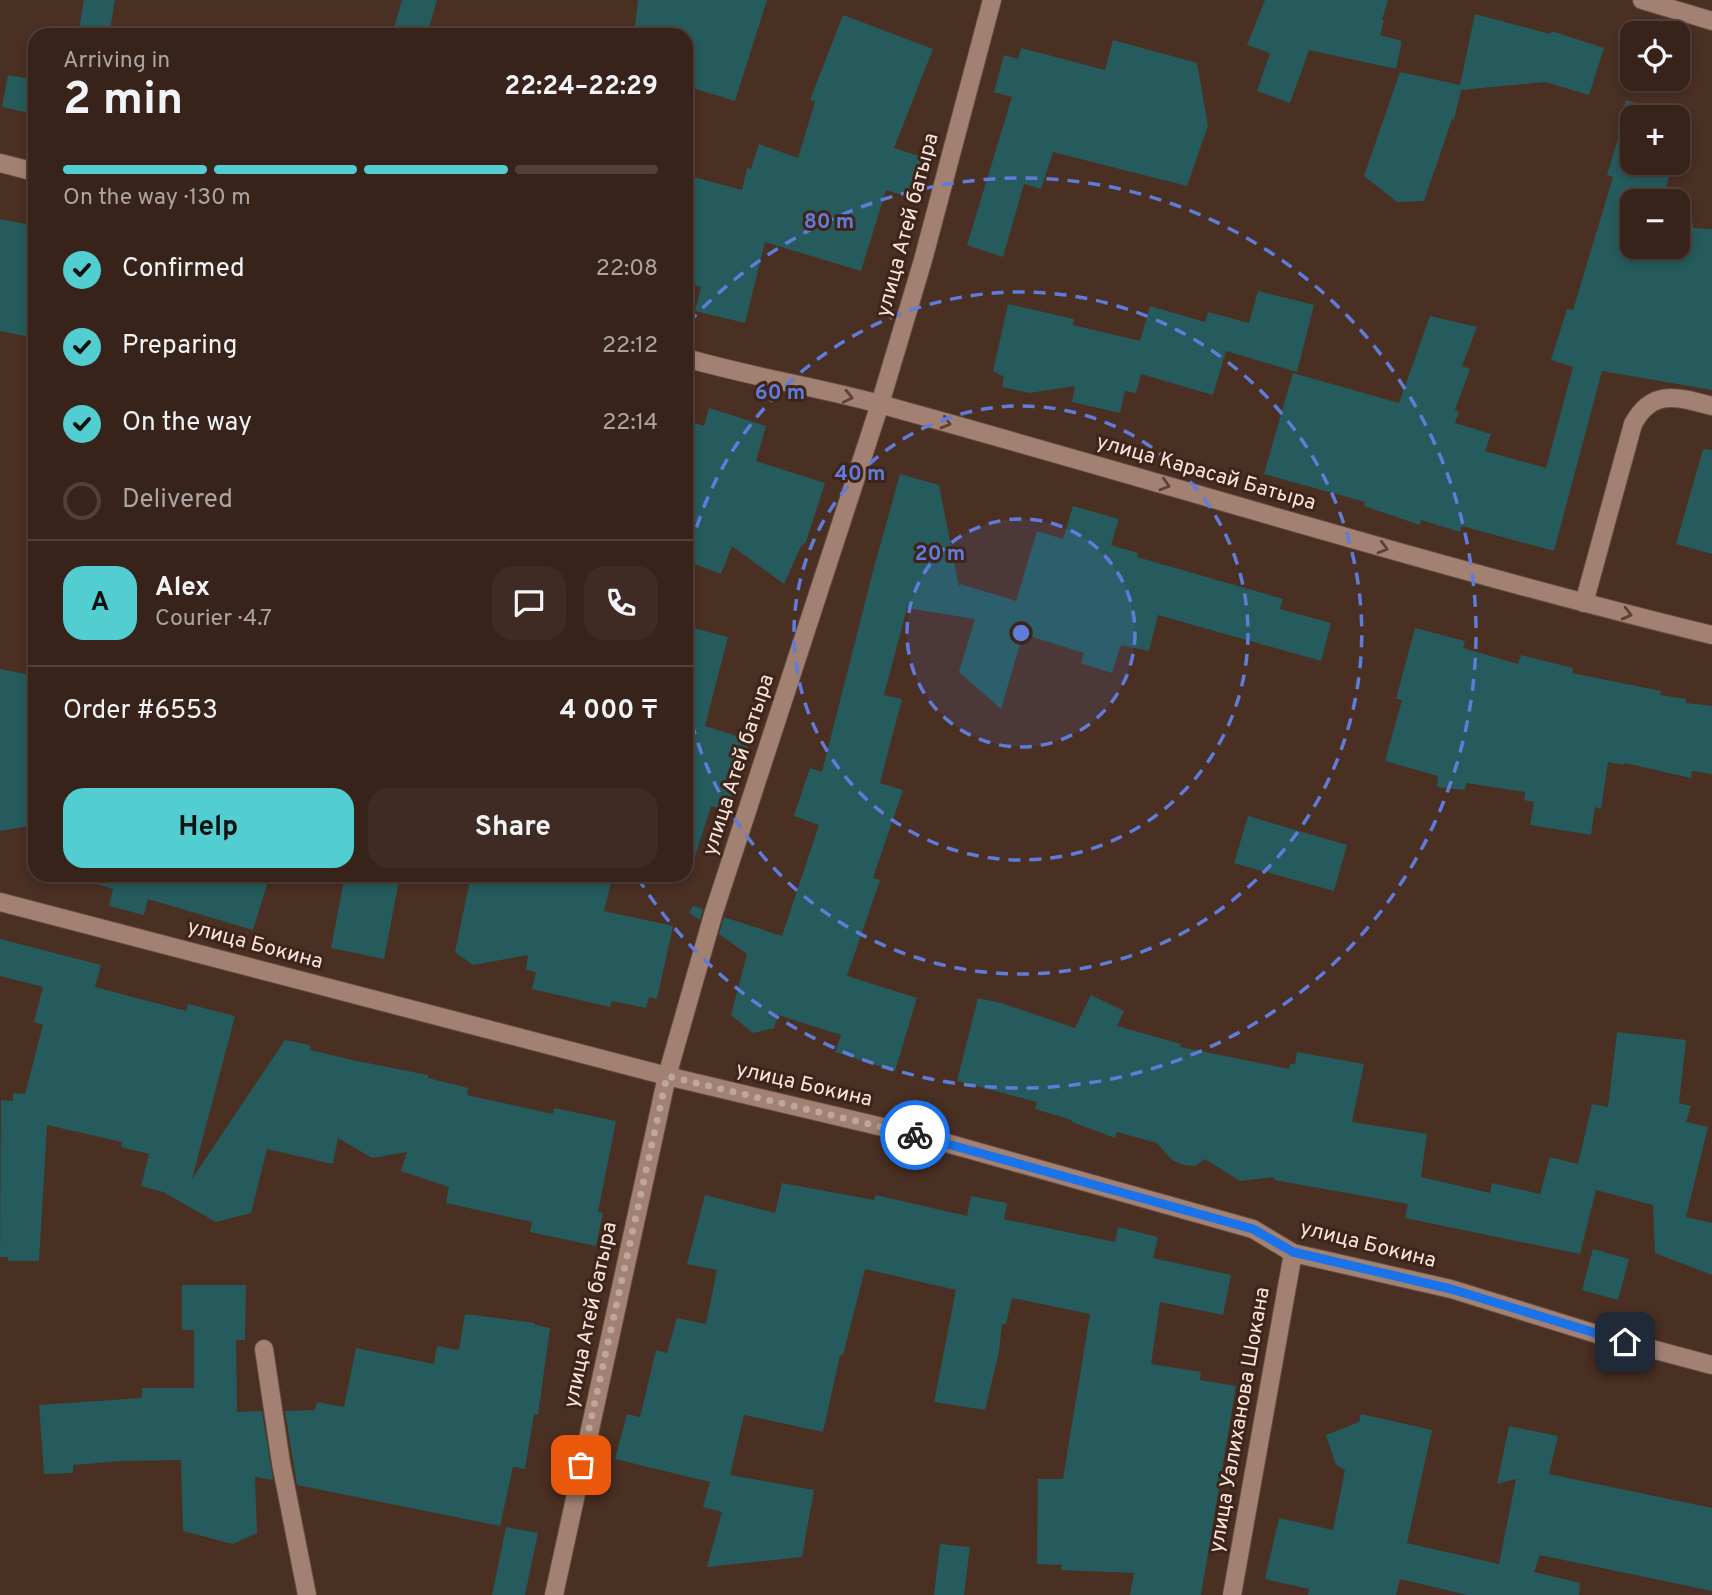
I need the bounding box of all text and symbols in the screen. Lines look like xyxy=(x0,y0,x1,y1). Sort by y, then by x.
map controls xyxy=(1620,21,1690,259)
button: locate xyxy=(1620,21,1690,91)
text: Arriving in xyxy=(63,47,170,76)
text: 22:24–22:29 xyxy=(504,71,658,104)
text: 2 min xyxy=(63,72,183,131)
button: + xyxy=(1620,105,1690,175)
street label: улица Атей батыра xyxy=(870,130,946,320)
text: On the way · 130 m xyxy=(63,184,251,213)
button: − xyxy=(1620,189,1690,259)
text: 80 m xyxy=(804,209,854,236)
icon: check xyxy=(63,251,101,289)
text: Confirmed xyxy=(122,253,245,286)
text: 22:08 xyxy=(596,255,658,284)
icon: check xyxy=(63,328,101,366)
text: Preparing xyxy=(122,330,237,363)
text: 22:12 xyxy=(602,332,658,361)
text: 60 m xyxy=(755,380,805,407)
one-way arrow xyxy=(842,388,854,403)
icon: check xyxy=(63,405,101,443)
text: On the way xyxy=(122,407,252,440)
text: 22:14 xyxy=(602,409,658,438)
one-way arrow xyxy=(940,414,952,429)
street label: улица Карасай Батыра xyxy=(1093,429,1319,517)
text: 40 m xyxy=(835,461,885,488)
one-way arrow xyxy=(1158,477,1170,492)
text: Delivered xyxy=(122,484,233,517)
one-way arrow xyxy=(1377,540,1389,554)
text: 20 m xyxy=(915,541,965,568)
button: chat xyxy=(492,566,566,640)
button: phone xyxy=(584,566,658,640)
text: Alex xyxy=(155,572,210,605)
text: A xyxy=(91,587,109,620)
text: Courier · 4.7 xyxy=(155,605,272,634)
one-way arrow xyxy=(1621,606,1633,620)
centre of rings xyxy=(1009,621,1033,645)
street label: улица Атей батыра xyxy=(697,671,781,859)
text: Order #6553 xyxy=(63,695,218,728)
text: 4 000 ₸ xyxy=(560,695,658,728)
button: Help xyxy=(63,788,354,868)
button: Share xyxy=(368,788,658,868)
street label: улица Бокина xyxy=(184,914,326,976)
street label: улица Бокина xyxy=(733,1056,875,1114)
courier xyxy=(880,1100,950,1170)
icon: bike xyxy=(896,1116,934,1154)
street label: улица Бокина xyxy=(1297,1215,1439,1275)
street label: улица Атей батыра xyxy=(558,1220,624,1410)
street label: улица Уалиханова Шокана xyxy=(1203,1285,1277,1555)
pin xyxy=(1595,1312,1655,1372)
icon: home xyxy=(1606,1323,1644,1361)
pin xyxy=(551,1435,611,1495)
icon: bag xyxy=(562,1446,600,1484)

